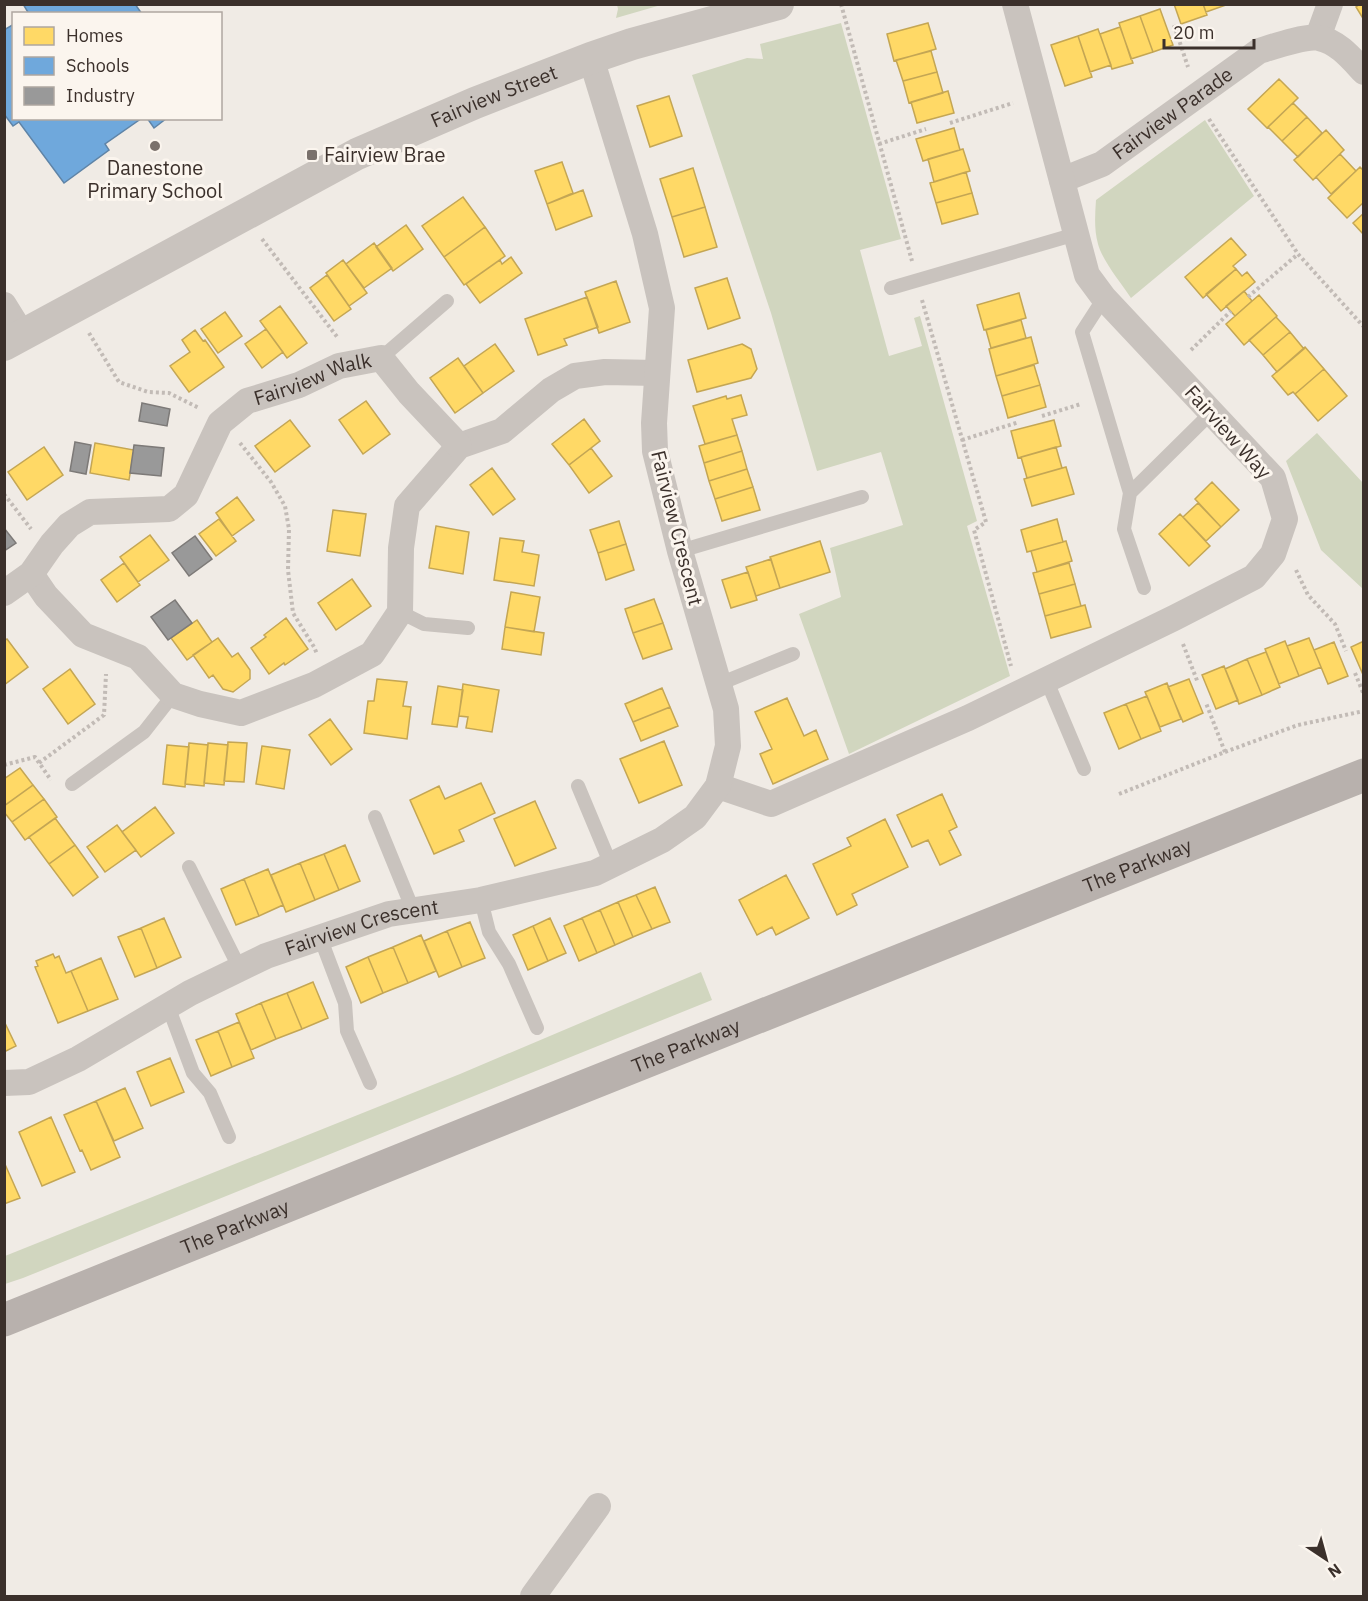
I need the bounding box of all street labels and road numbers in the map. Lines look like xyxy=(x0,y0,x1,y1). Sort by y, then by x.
street label: Fairview Street xyxy=(426,58,561,134)
street label: Fairview Parade xyxy=(1106,60,1238,165)
street label: Fairview Walk xyxy=(250,346,374,411)
street label: Fairview Way xyxy=(1179,379,1278,484)
street label: Fairview Crescent xyxy=(645,447,710,608)
street label: The Parkway xyxy=(1079,831,1195,899)
street label: Fairview Crescent xyxy=(281,893,440,962)
street label: The Parkway xyxy=(627,1011,744,1079)
street label: The Parkway xyxy=(176,1192,293,1260)

